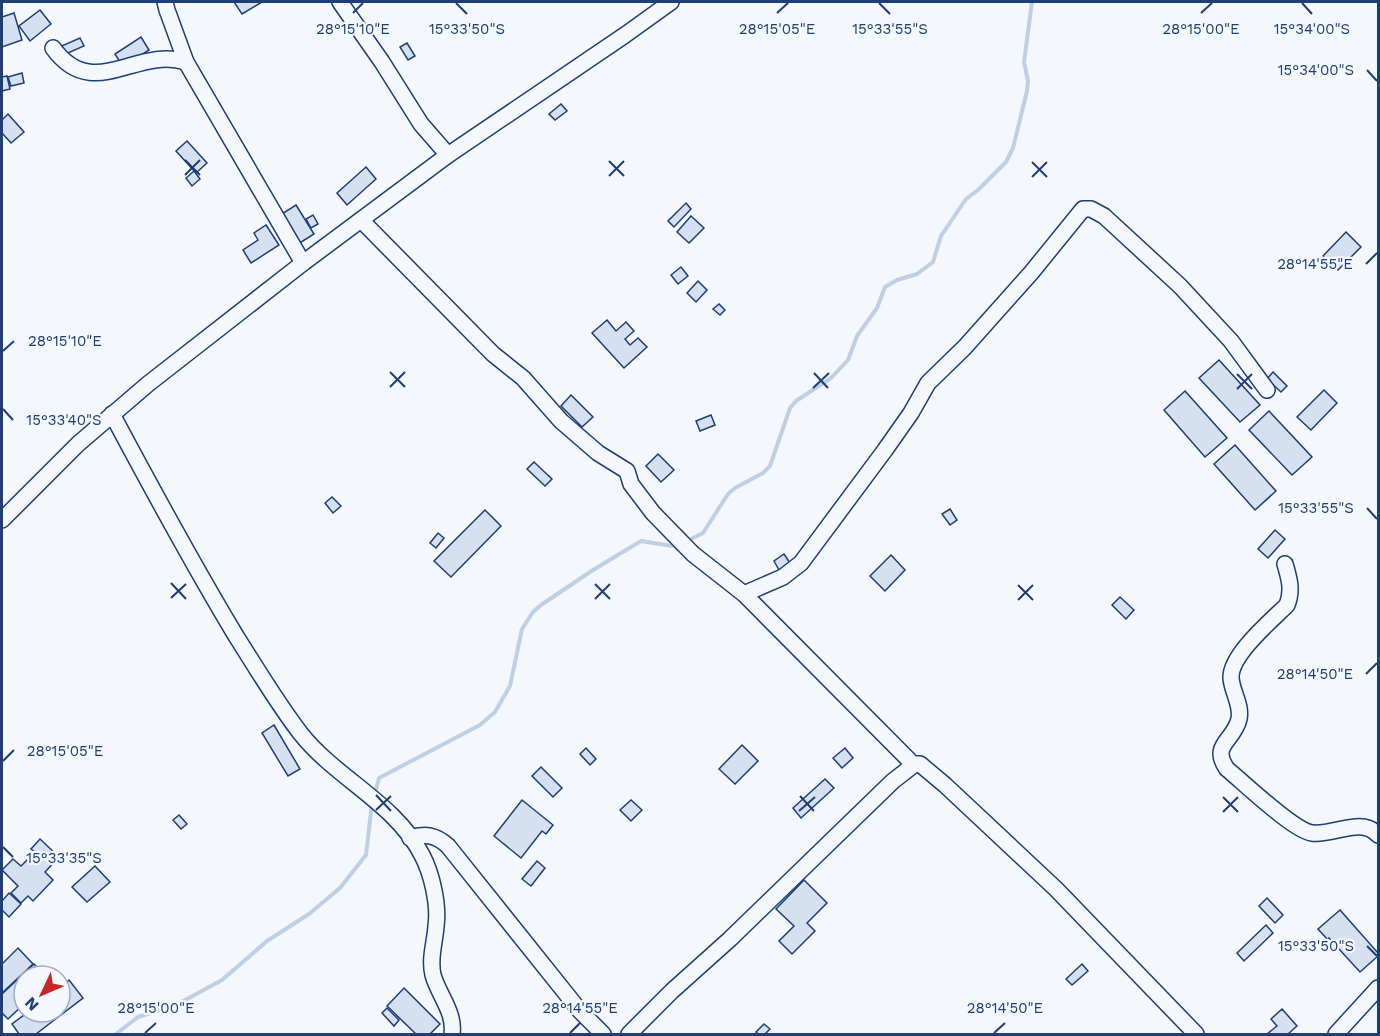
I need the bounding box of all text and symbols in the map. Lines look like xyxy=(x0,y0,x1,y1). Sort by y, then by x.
text: 28°15'10"E xyxy=(316,20,390,38)
text: 15°33'50"S xyxy=(429,20,505,38)
text: 28°15'05"E xyxy=(739,20,815,38)
text: 15°33'55"S xyxy=(852,20,928,38)
text: 28°15'00"E xyxy=(1162,20,1240,38)
text: 15°34'00"S xyxy=(1274,20,1350,38)
text: 15°34'00"S xyxy=(1278,61,1354,79)
text: 28°14'55"E xyxy=(1277,255,1353,273)
text: 28°15'10"E xyxy=(28,332,102,350)
text: 15°33'40"S xyxy=(26,411,102,429)
text: 15°33'55"S xyxy=(1278,499,1354,517)
text: 28°14'50"E xyxy=(1277,665,1353,683)
text: 28°15'05"E xyxy=(27,742,103,760)
text: 15°33'35"S xyxy=(26,849,102,867)
text: 15°33'50"S xyxy=(1278,937,1354,955)
north arrow xyxy=(12,964,72,1024)
text: N xyxy=(21,993,43,1015)
text: 28°15'00"E xyxy=(117,999,195,1017)
text: 28°14'55"E xyxy=(542,999,618,1017)
text: 28°14'50"E xyxy=(967,999,1043,1017)

